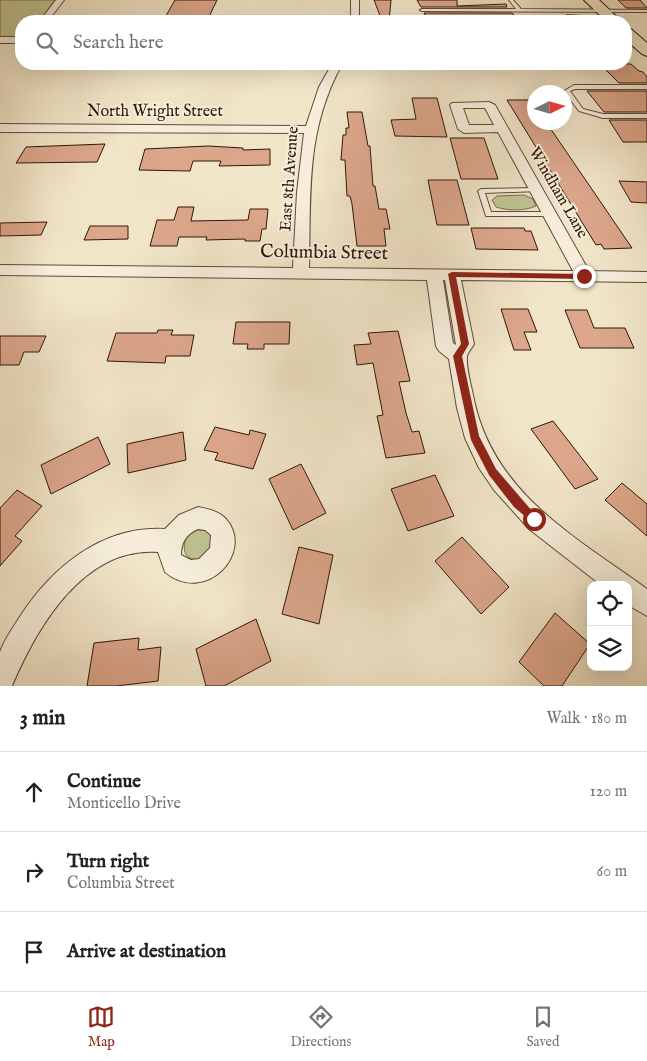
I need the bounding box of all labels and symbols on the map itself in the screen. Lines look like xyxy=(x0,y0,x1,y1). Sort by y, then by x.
north arrow xyxy=(527,85,572,130)
street label: North Wright Street xyxy=(87,102,223,122)
street label: East 8th Avenue xyxy=(276,126,304,232)
street label: Windham Lane xyxy=(524,144,592,242)
street label: Columbia Street xyxy=(260,240,389,266)
route end xyxy=(573,265,596,288)
route start xyxy=(523,508,546,531)

